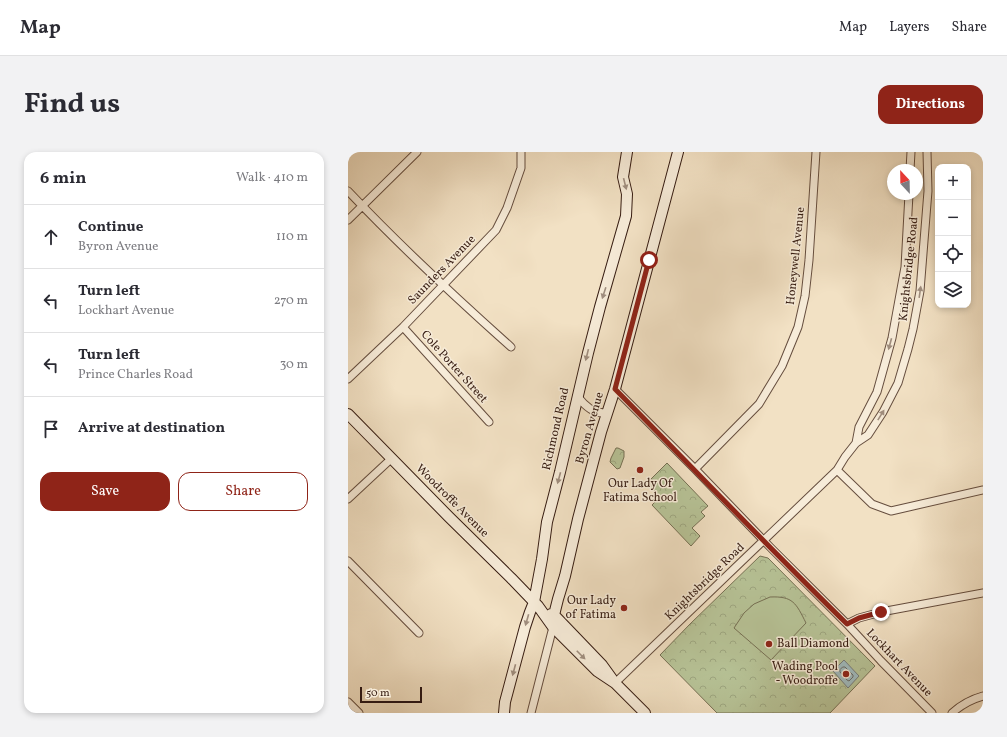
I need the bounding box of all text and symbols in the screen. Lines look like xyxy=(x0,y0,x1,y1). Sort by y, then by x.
text: Map xyxy=(20,15,61,41)
text: Map xyxy=(839,18,867,37)
text: Layers xyxy=(889,18,929,37)
text: Share xyxy=(951,18,987,37)
text: Find us xyxy=(24,85,120,124)
button: Directions xyxy=(878,85,983,124)
north arrow xyxy=(887,164,923,200)
map controls xyxy=(935,164,971,308)
button: + xyxy=(935,164,971,200)
text: 6 min xyxy=(40,167,86,190)
text: Walk · 410 m xyxy=(236,169,308,187)
one-way arrow xyxy=(622,178,628,190)
button: − xyxy=(935,200,971,236)
street label: Honeywell Avenue xyxy=(783,206,809,306)
street label: Knightsbridge Road xyxy=(896,216,922,322)
text: Continue xyxy=(78,217,143,238)
icon: ahead xyxy=(40,226,62,248)
text: 110 m xyxy=(276,228,308,246)
street label: Saunders Avenue xyxy=(405,232,480,308)
button: locate xyxy=(935,236,971,272)
text: Byron Avenue xyxy=(78,238,158,256)
route start xyxy=(640,251,658,269)
button: layers xyxy=(935,272,971,308)
text: Turn left xyxy=(78,281,140,302)
one-way arrow xyxy=(917,286,923,298)
one-way arrow xyxy=(601,287,607,299)
icon: left xyxy=(40,290,62,312)
text: 270 m xyxy=(274,292,308,310)
text: Lockhart Avenue xyxy=(78,302,174,320)
street label: Cole Porter Street xyxy=(417,327,491,407)
one-way arrow xyxy=(887,338,893,350)
text: Turn left xyxy=(78,345,140,366)
one-way arrow xyxy=(584,349,590,361)
icon: left xyxy=(40,354,62,376)
text: 30 m xyxy=(280,356,308,374)
text: Prince Charles Road xyxy=(78,366,193,384)
street label: Richmond Road xyxy=(539,386,573,472)
street label: Byron Avenue xyxy=(572,390,608,466)
one-way arrow xyxy=(878,409,885,421)
icon: arrive xyxy=(40,418,62,440)
text: Arrive at destination xyxy=(78,418,225,439)
street label: Woodroffe Avenue xyxy=(412,461,492,541)
marker: Our Lady Of Fatima School xyxy=(635,465,645,475)
one-way arrow xyxy=(555,471,561,484)
button: Save xyxy=(40,472,170,511)
button: Share xyxy=(178,472,308,511)
place label: Our Lady Of Fatima School xyxy=(603,476,677,506)
street label: Knightsbridge Road xyxy=(662,540,748,624)
place label: Our Lady of Fatima xyxy=(566,593,616,623)
marker: Our Lady of Fatima xyxy=(619,603,629,613)
route end xyxy=(872,603,890,621)
one-way arrow xyxy=(524,614,530,626)
street label: Lockhart Avenue xyxy=(862,626,936,701)
place label: Ball Diamond xyxy=(777,636,850,652)
marker: Ball Diamond xyxy=(764,639,774,649)
one-way arrow xyxy=(576,650,585,660)
place label: Wading Pool - Woodroffe xyxy=(772,659,838,689)
one-way arrow xyxy=(511,664,517,676)
marker: Wading Pool - Woodroffe xyxy=(841,669,851,679)
scale bar xyxy=(360,685,422,704)
text: 50 m xyxy=(366,686,390,701)

